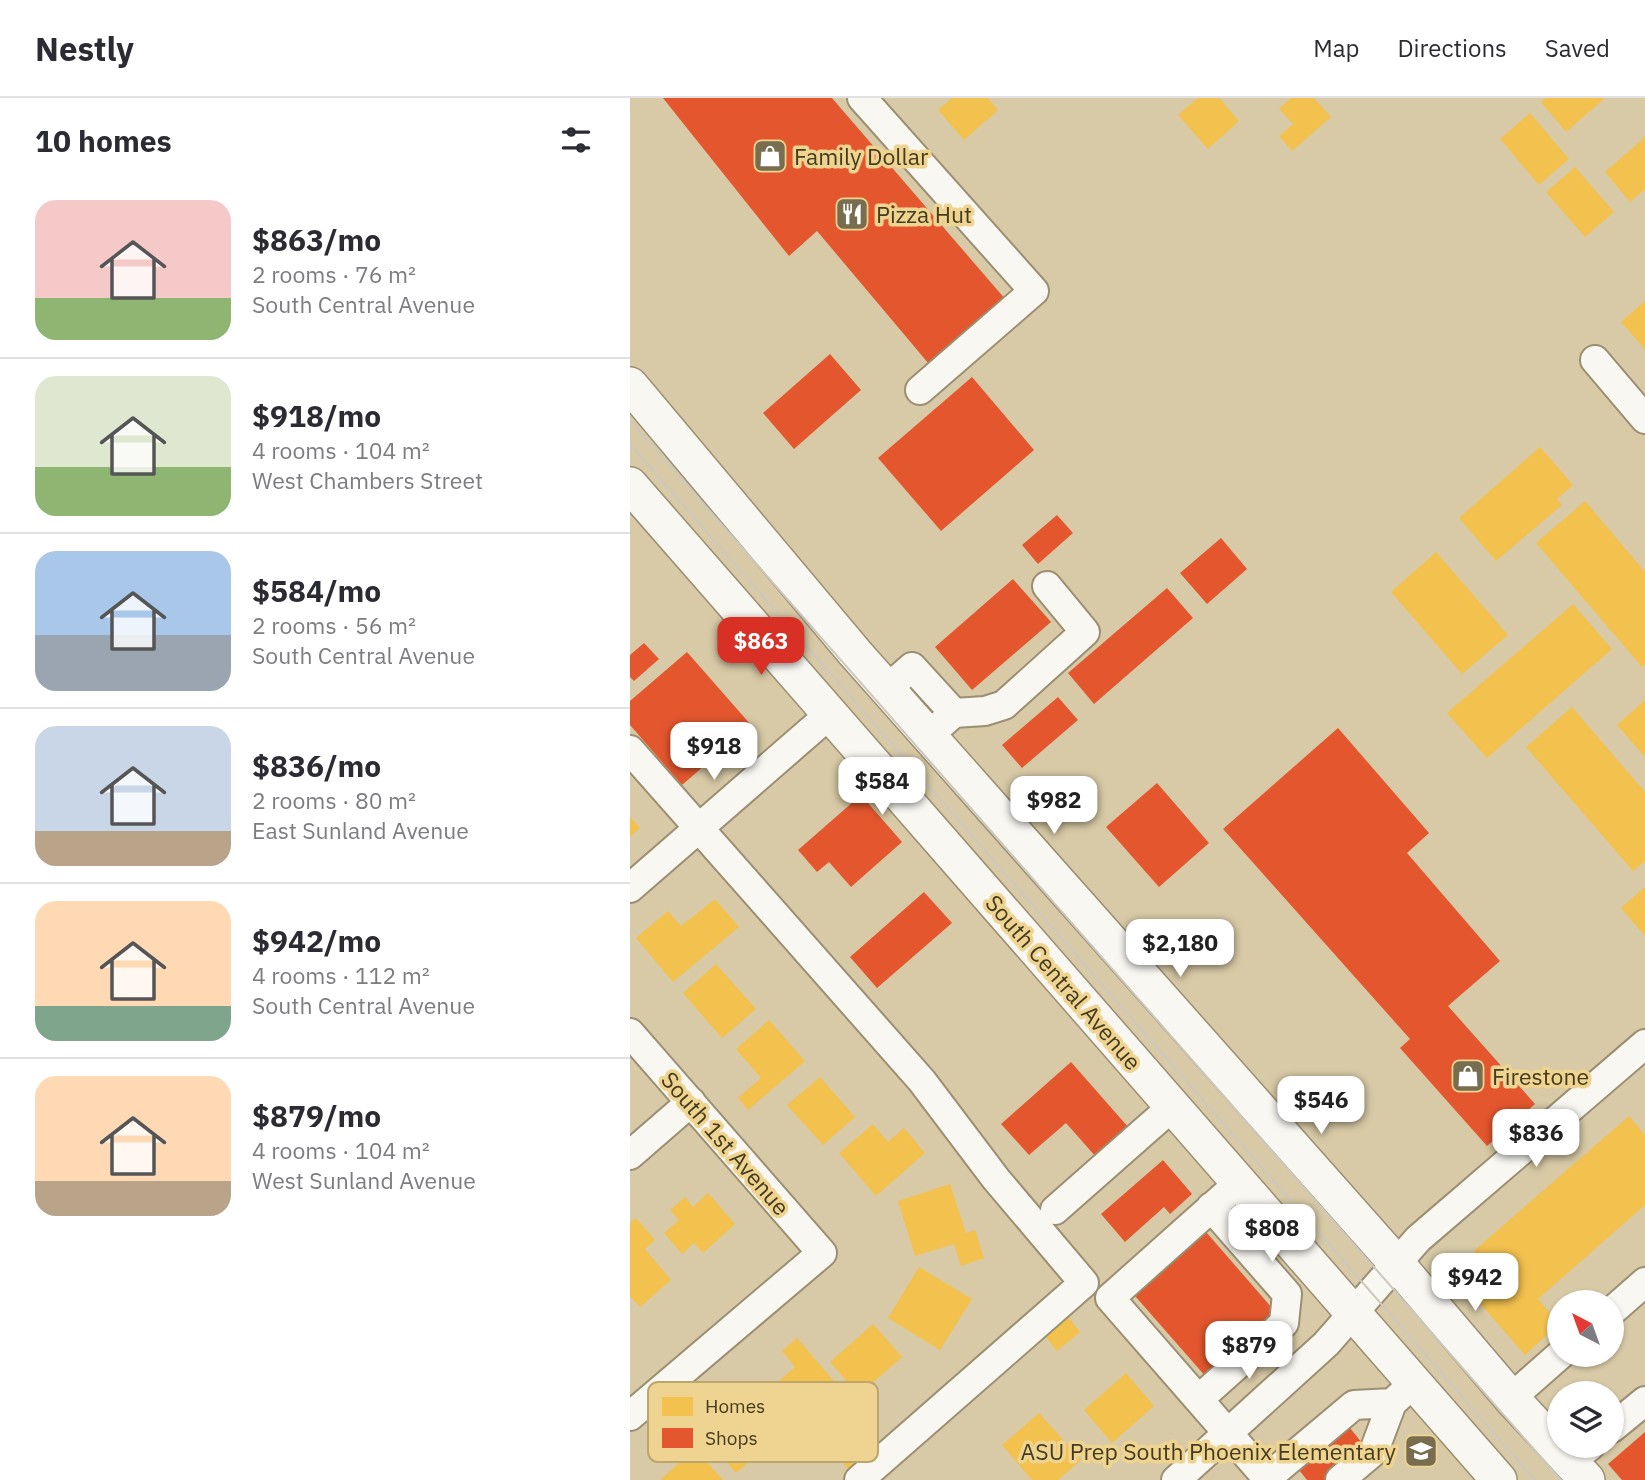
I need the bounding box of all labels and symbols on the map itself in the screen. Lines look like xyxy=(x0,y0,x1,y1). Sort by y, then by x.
shop icon: Family Dollar xyxy=(751,137,789,175)
place label: Family Dollar xyxy=(794,141,929,171)
restaurant icon: Pizza Hut xyxy=(833,195,871,233)
place label: Pizza Hut xyxy=(876,199,972,229)
pin: $863 xyxy=(720,618,802,677)
pin: $918 xyxy=(673,722,755,782)
pin: $584 xyxy=(841,758,923,817)
pin: $982 xyxy=(1013,776,1095,836)
street label: South Central Avenue xyxy=(980,888,1148,1076)
pin: $2,180 xyxy=(1123,920,1237,979)
shop icon: Firestone xyxy=(1449,1057,1487,1095)
place label: Firestone xyxy=(1492,1061,1589,1091)
street label: South 1st Avenue xyxy=(655,1065,797,1221)
pin: $546 xyxy=(1280,1076,1362,1136)
pin: $836 xyxy=(1495,1110,1577,1169)
pin: $808 xyxy=(1231,1204,1313,1264)
pin: $942 xyxy=(1434,1254,1516,1313)
north arrow xyxy=(1547,1290,1624,1367)
pin: $879 xyxy=(1208,1322,1290,1381)
legend xyxy=(648,1382,878,1462)
text: Homes xyxy=(705,1394,765,1418)
text: Shops xyxy=(705,1426,758,1450)
school or university icon: ASU Prep South Phoenix Elementary xyxy=(1402,1432,1440,1470)
place label: ASU Prep South Phoenix Elementary xyxy=(1021,1436,1397,1466)

